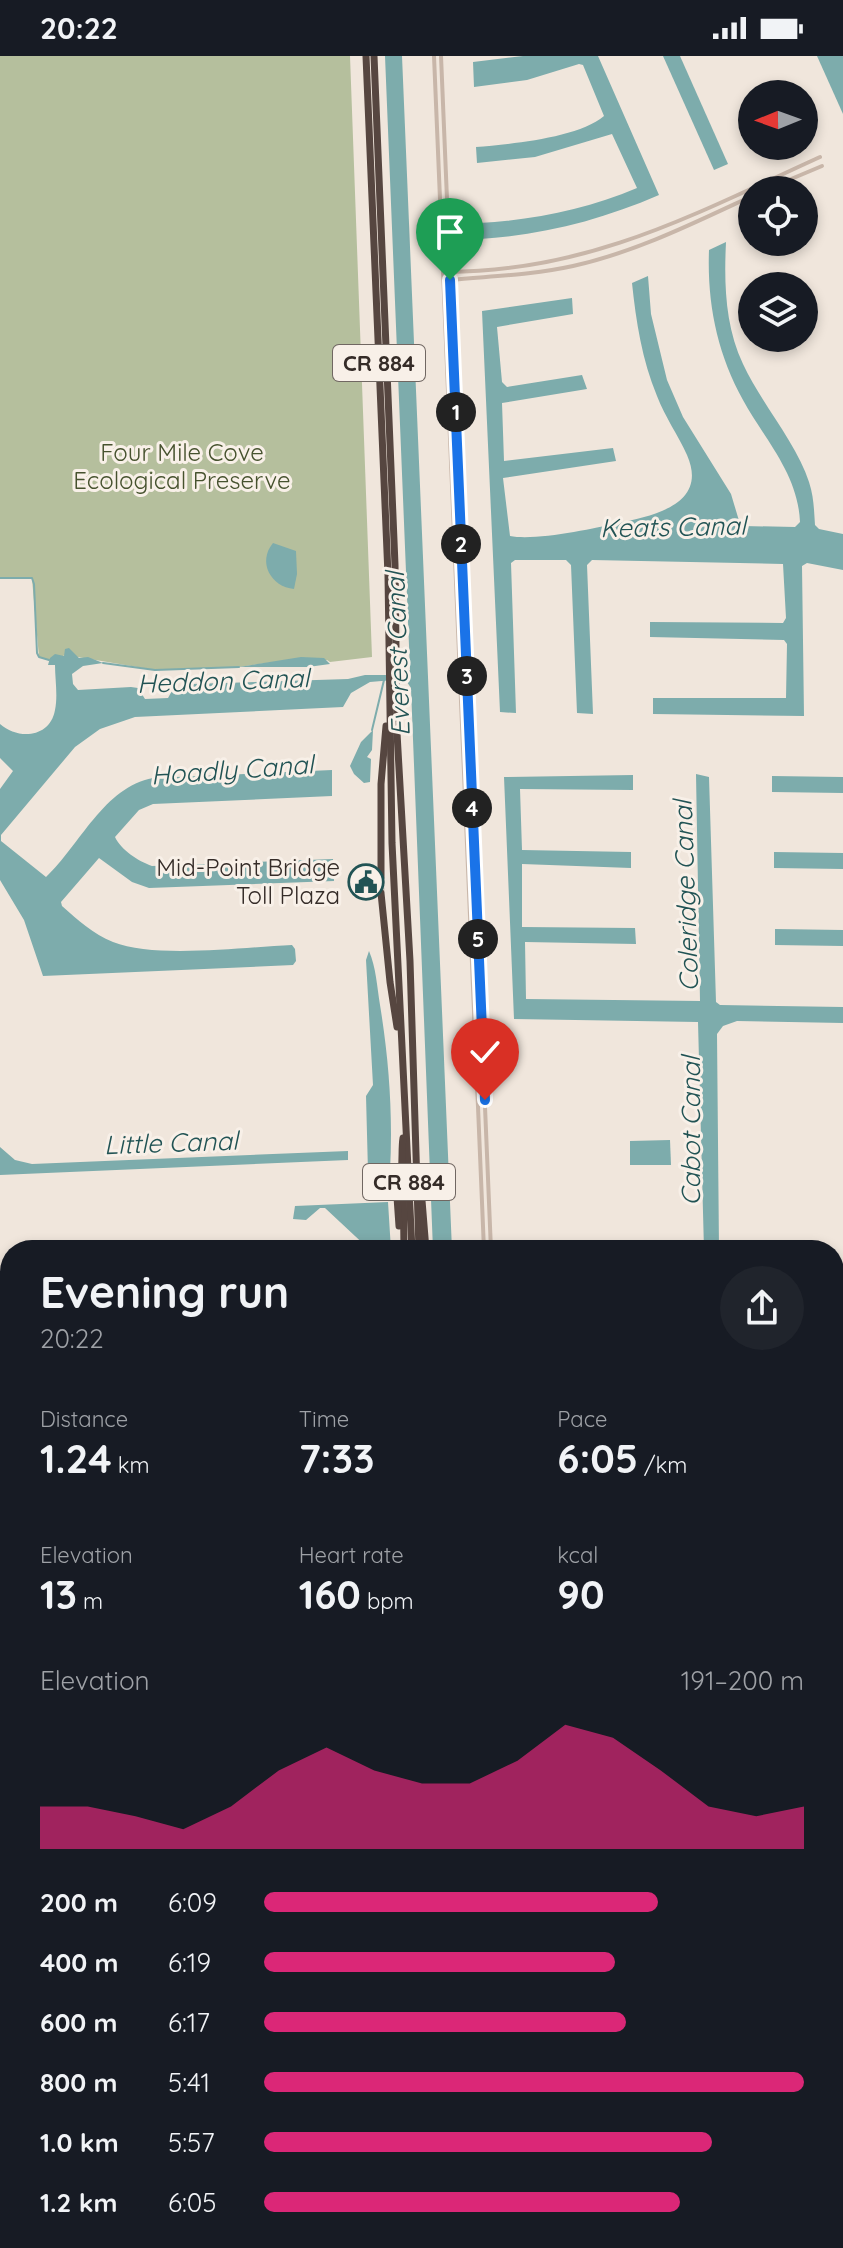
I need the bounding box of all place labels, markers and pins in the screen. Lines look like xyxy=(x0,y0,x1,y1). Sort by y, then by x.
pin xyxy=(416,198,484,280)
pin: 1 xyxy=(436,392,476,432)
pin: 2 xyxy=(441,524,481,564)
pin: 3 xyxy=(447,656,487,696)
pin: 4 xyxy=(452,788,492,828)
place label: Mid-Point Bridge Toll Plaza xyxy=(156,852,340,910)
public building icon: Mid-Point Bridge Toll Plaza xyxy=(347,863,385,901)
pin: 5 xyxy=(458,919,498,959)
pin xyxy=(451,1018,519,1100)

